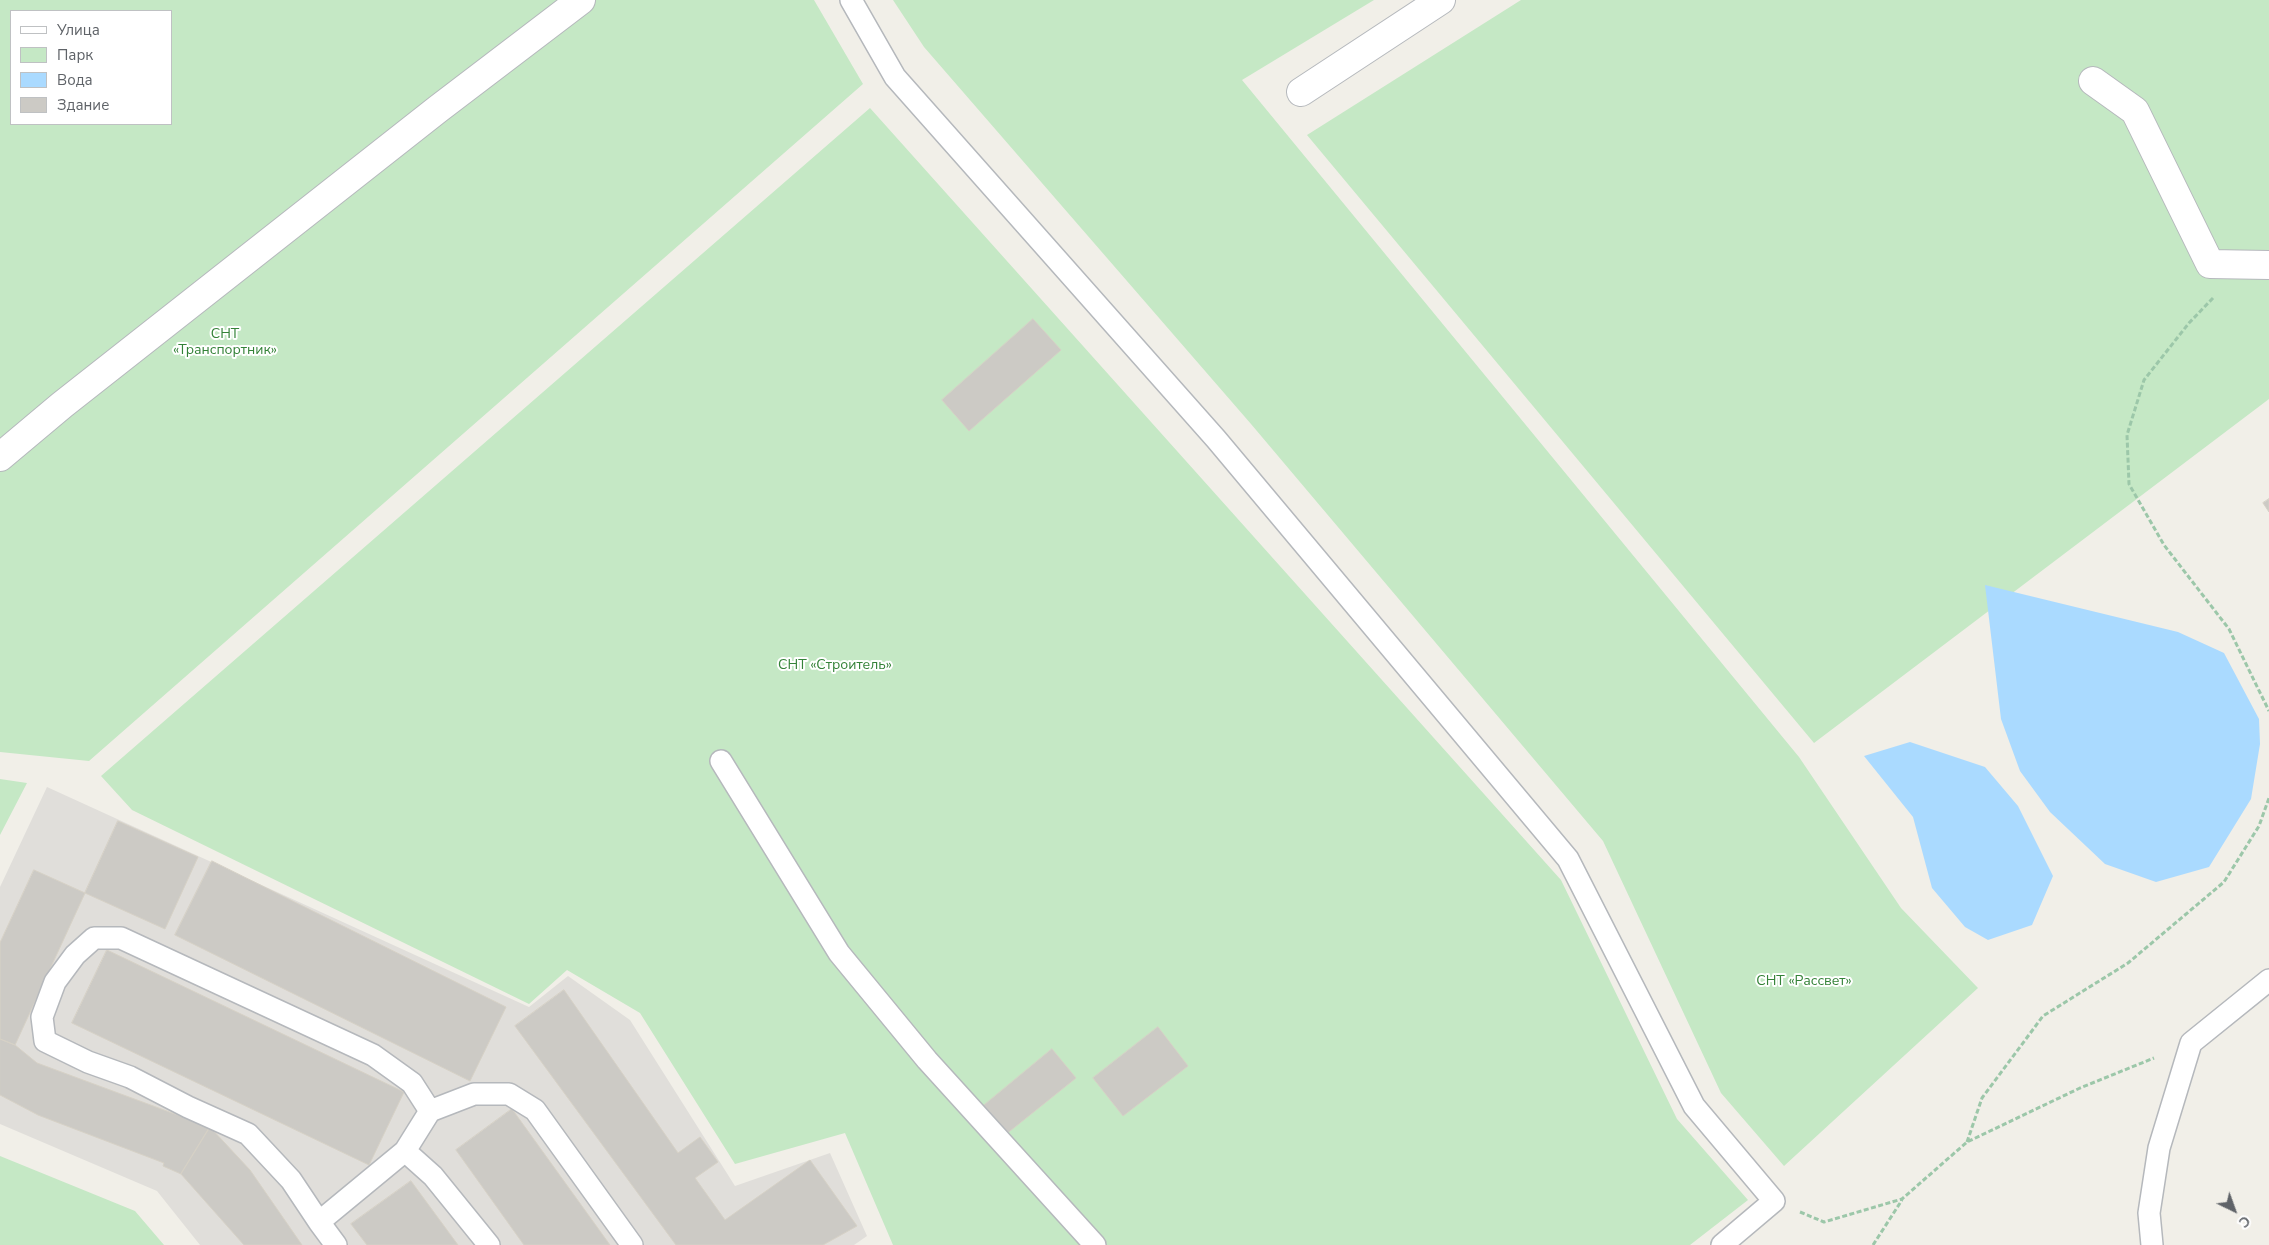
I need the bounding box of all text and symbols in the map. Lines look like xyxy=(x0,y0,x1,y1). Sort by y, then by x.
legend xyxy=(10,10,172,125)
text: Улица xyxy=(57,20,100,40)
text: Парк xyxy=(57,45,93,65)
text: Вода xyxy=(57,70,93,90)
text: Здание xyxy=(57,95,109,115)
park label: СНТ «Транспортник» xyxy=(173,327,277,360)
park label: СНТ «Строитель» xyxy=(778,658,892,674)
park label: СНТ «Рассвет» xyxy=(1756,974,1852,990)
north arrow xyxy=(2209,1185,2259,1235)
text: С xyxy=(2234,1211,2254,1232)

